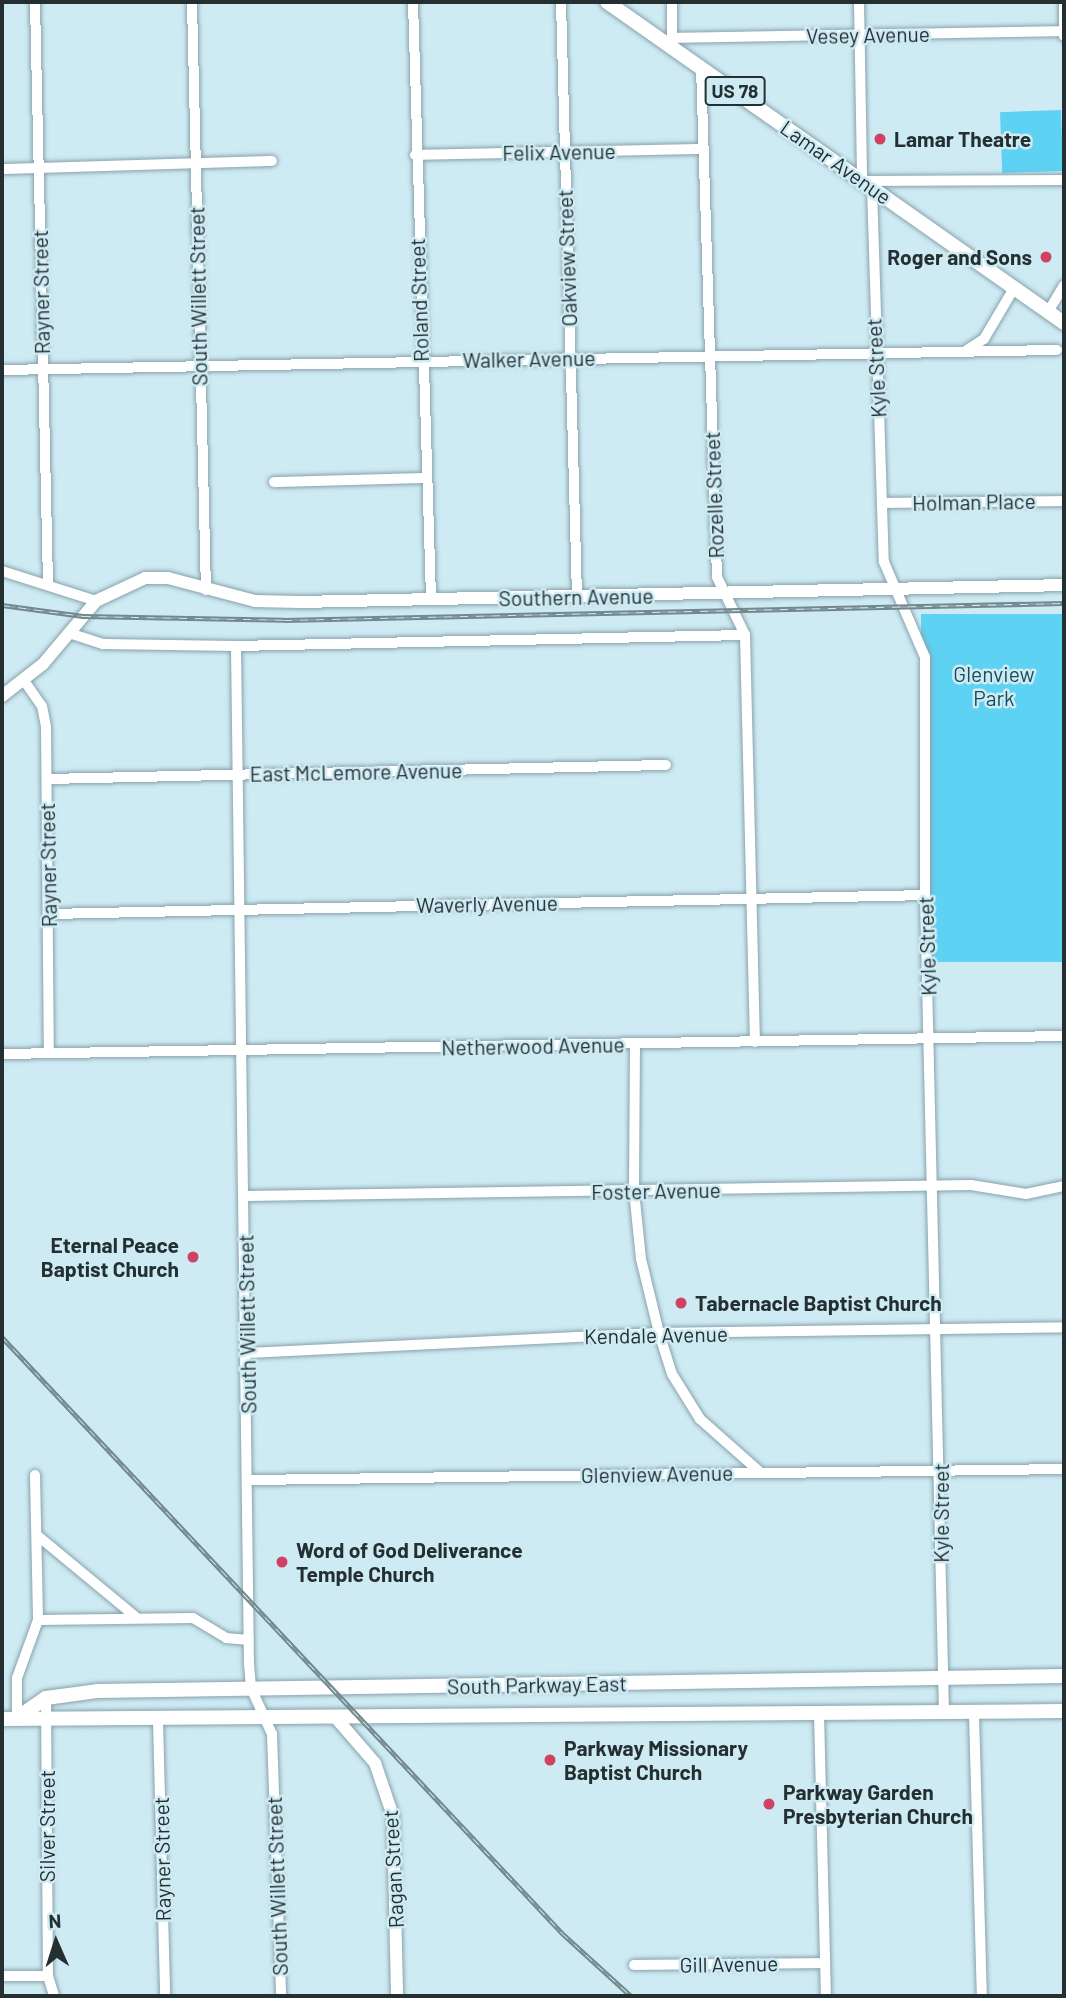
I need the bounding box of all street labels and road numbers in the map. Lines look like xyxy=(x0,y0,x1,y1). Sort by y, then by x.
street label: Vesey Avenue xyxy=(806,21,930,49)
road number: US 78 xyxy=(704,76,766,106)
street label: Lamar Avenue xyxy=(776,115,896,209)
street label: Felix Avenue xyxy=(502,138,616,166)
street label: Oakview Street xyxy=(552,189,582,327)
street label: South Willett Street xyxy=(184,206,212,386)
street label: Rayner Street xyxy=(27,229,55,355)
street label: Roland Street xyxy=(404,238,434,362)
street label: Kyle Street xyxy=(861,318,891,418)
street label: Walker Avenue xyxy=(462,345,596,373)
street label: Rozelle Street xyxy=(699,431,729,559)
street label: Holman Place xyxy=(912,488,1036,516)
street label: Southern Avenue xyxy=(498,583,654,611)
street label: East McLemore Avenue xyxy=(249,758,463,786)
street label: Rayner Street xyxy=(34,802,62,928)
street label: Waverly Avenue xyxy=(416,890,558,918)
street label: Kyle Street xyxy=(913,896,941,996)
street label: Netherwood Avenue xyxy=(441,1032,625,1060)
street label: Foster Avenue xyxy=(591,1177,721,1205)
street label: South Willett Street xyxy=(233,1234,261,1414)
street label: Kendale Avenue xyxy=(584,1321,728,1349)
street label: Glenview Avenue xyxy=(581,1460,733,1488)
street label: Kyle Street xyxy=(928,1463,954,1563)
street label: South Parkway East xyxy=(447,1671,627,1699)
street label: Silver Street xyxy=(34,1770,60,1882)
street label: Rayner Street xyxy=(148,1796,176,1922)
street label: South Willett Street xyxy=(261,1796,293,1976)
street label: Ragan Street xyxy=(377,1809,409,1929)
street label: Gill Avenue xyxy=(679,1951,779,1977)

